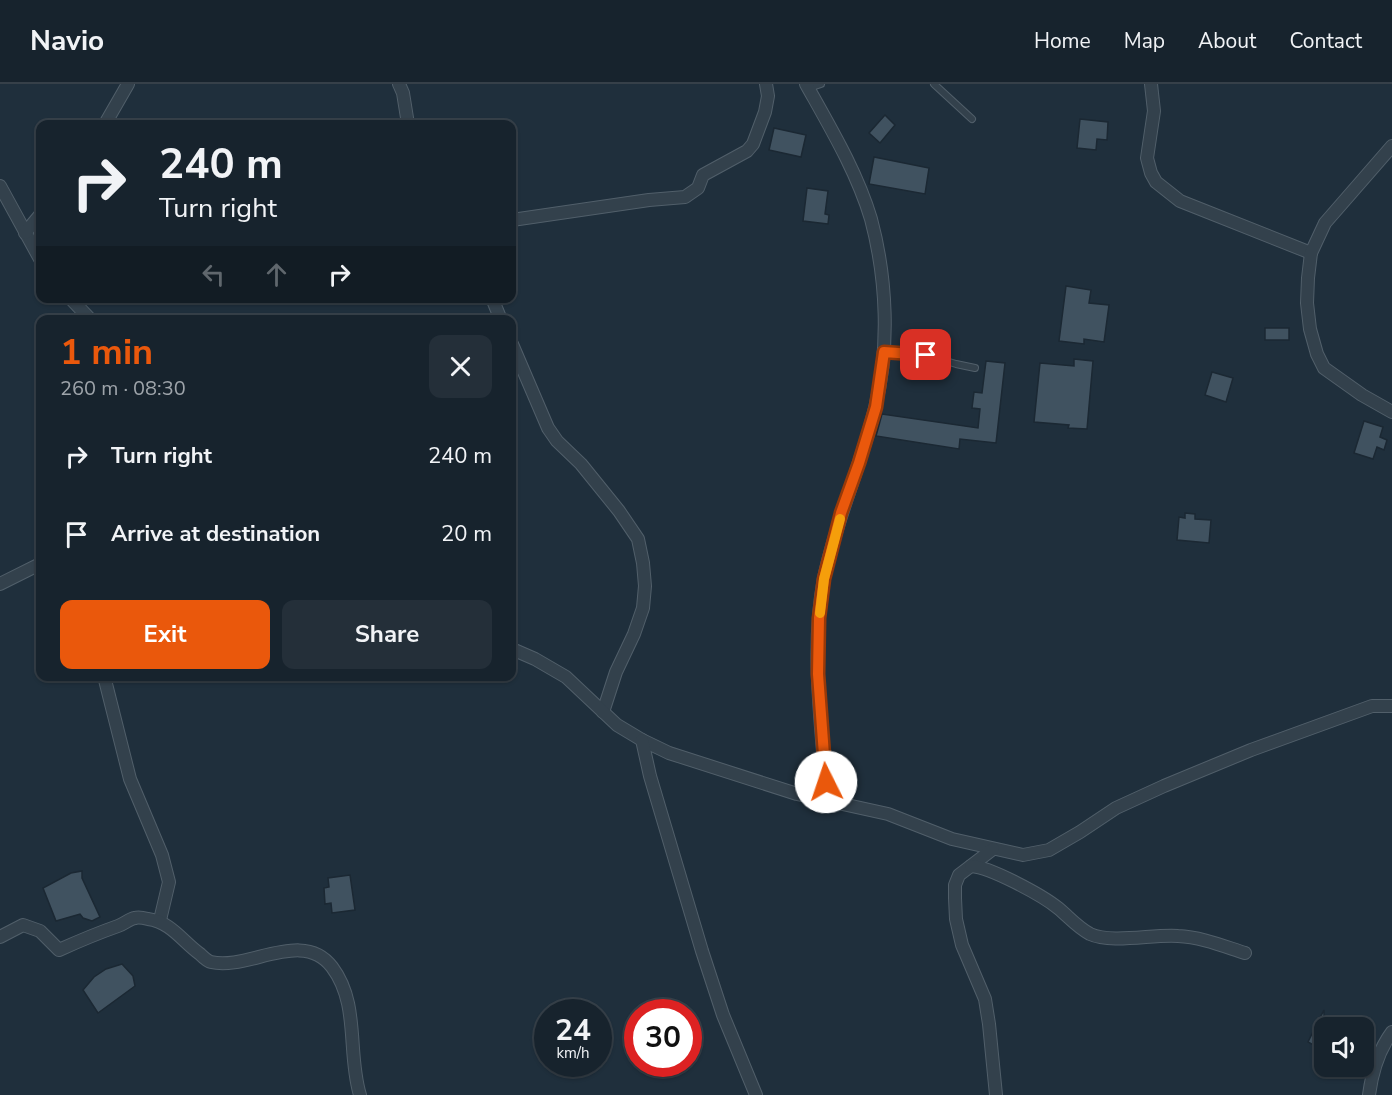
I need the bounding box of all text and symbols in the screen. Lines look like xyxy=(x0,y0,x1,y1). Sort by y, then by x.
text: Navio xyxy=(30,22,104,60)
text: Home xyxy=(1034,27,1091,55)
text: Map xyxy=(1124,27,1165,55)
text: About xyxy=(1198,27,1256,55)
text: Contact xyxy=(1289,27,1362,55)
text: 240 m xyxy=(159,136,283,193)
icon: right xyxy=(60,144,138,222)
text: Turn right xyxy=(159,190,277,227)
icon: left xyxy=(197,258,230,291)
icon: ahead xyxy=(260,258,293,291)
icon: right xyxy=(323,258,356,291)
text: 1 min xyxy=(60,328,153,377)
pin xyxy=(900,329,951,380)
button: close xyxy=(429,335,492,398)
icon: arrive xyxy=(909,338,942,371)
text: 260 m · 08:30 xyxy=(60,375,186,402)
icon: right xyxy=(60,440,93,473)
text: Turn right xyxy=(111,441,212,471)
text: 240 m xyxy=(428,441,492,471)
icon: arrive xyxy=(60,518,93,551)
text: Arrive at destination xyxy=(111,519,320,549)
text: 20 m xyxy=(441,519,492,549)
button: Exit xyxy=(60,600,270,669)
button: Share xyxy=(282,600,492,669)
position arrow xyxy=(794,750,858,814)
speed limit sign: 30 xyxy=(624,999,702,1077)
text: 24 xyxy=(555,1010,591,1051)
map controls xyxy=(1314,1017,1374,1077)
button: sound xyxy=(1314,1017,1374,1077)
text: km/h xyxy=(556,1043,590,1063)

